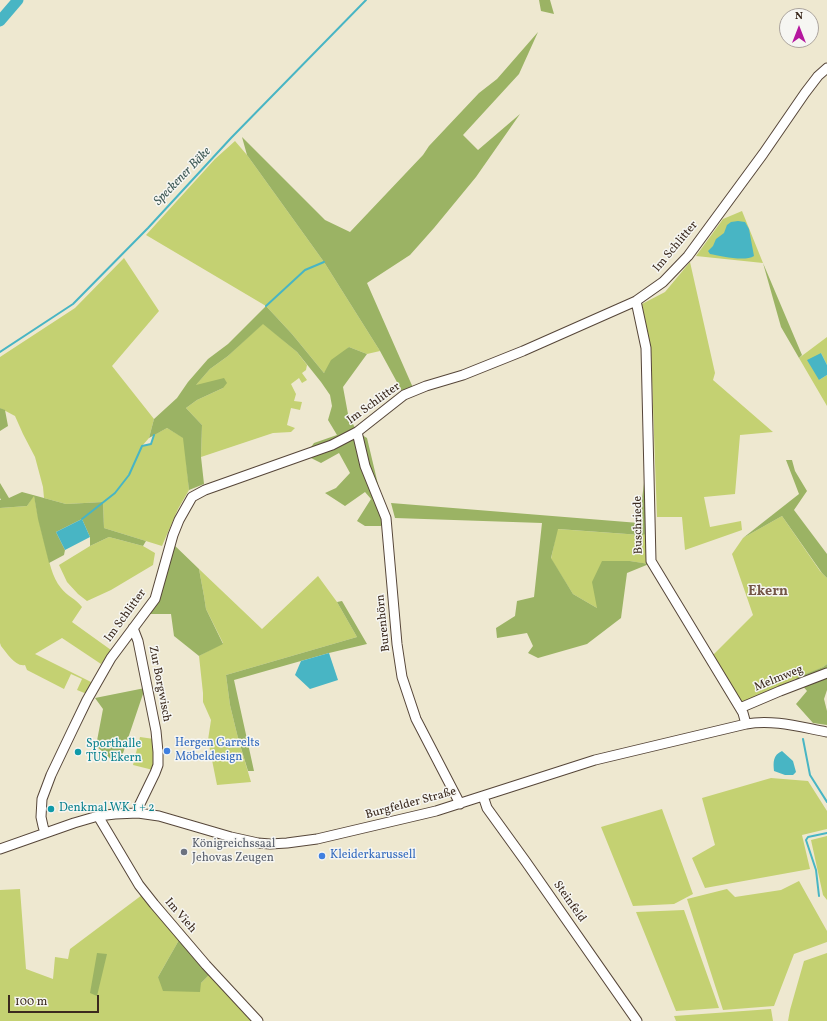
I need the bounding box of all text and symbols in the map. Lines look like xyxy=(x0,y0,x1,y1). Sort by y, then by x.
north arrow xyxy=(779,8,819,48)
text: N xyxy=(795,9,803,24)
water label: Speckener Bäke xyxy=(151,144,215,210)
street label: Im Schlitter xyxy=(650,219,702,275)
street label: Im Schlitter xyxy=(345,380,403,428)
street label: Buschriede xyxy=(631,496,647,554)
district label: Ekern xyxy=(748,584,788,600)
street label: Im Schlitter xyxy=(102,587,150,645)
street label: Burenhörn xyxy=(374,593,394,653)
street label: Zur Borgwisch xyxy=(145,645,173,723)
street label: Melmweg xyxy=(753,663,805,695)
place label: Hergen Garrelts Möbeldesign xyxy=(175,737,260,765)
place label: Sporthalle TUS Ekern xyxy=(86,738,142,766)
marker: Hergen Garrelts Möbeldesign xyxy=(162,746,172,756)
marker: Sporthalle TUS Ekern xyxy=(73,747,83,757)
street label: Burgfelder Straße xyxy=(364,785,458,823)
place label: Denkmal WK 1 + 2 xyxy=(59,802,155,816)
marker: Denkmal WK 1 + 2 xyxy=(46,804,56,814)
place label: Königreichssaal Jehovas Zeugen xyxy=(192,838,275,866)
marker: Königreichssaal Jehovas Zeugen xyxy=(179,847,189,857)
place label: Kleiderkarussell xyxy=(330,849,416,863)
marker: Kleiderkarussell xyxy=(317,851,327,861)
street label: Steinfeld xyxy=(550,878,588,926)
street label: Im Vieh xyxy=(161,896,199,936)
scale bar xyxy=(10,987,101,1013)
text: 100 m xyxy=(15,994,47,1010)

